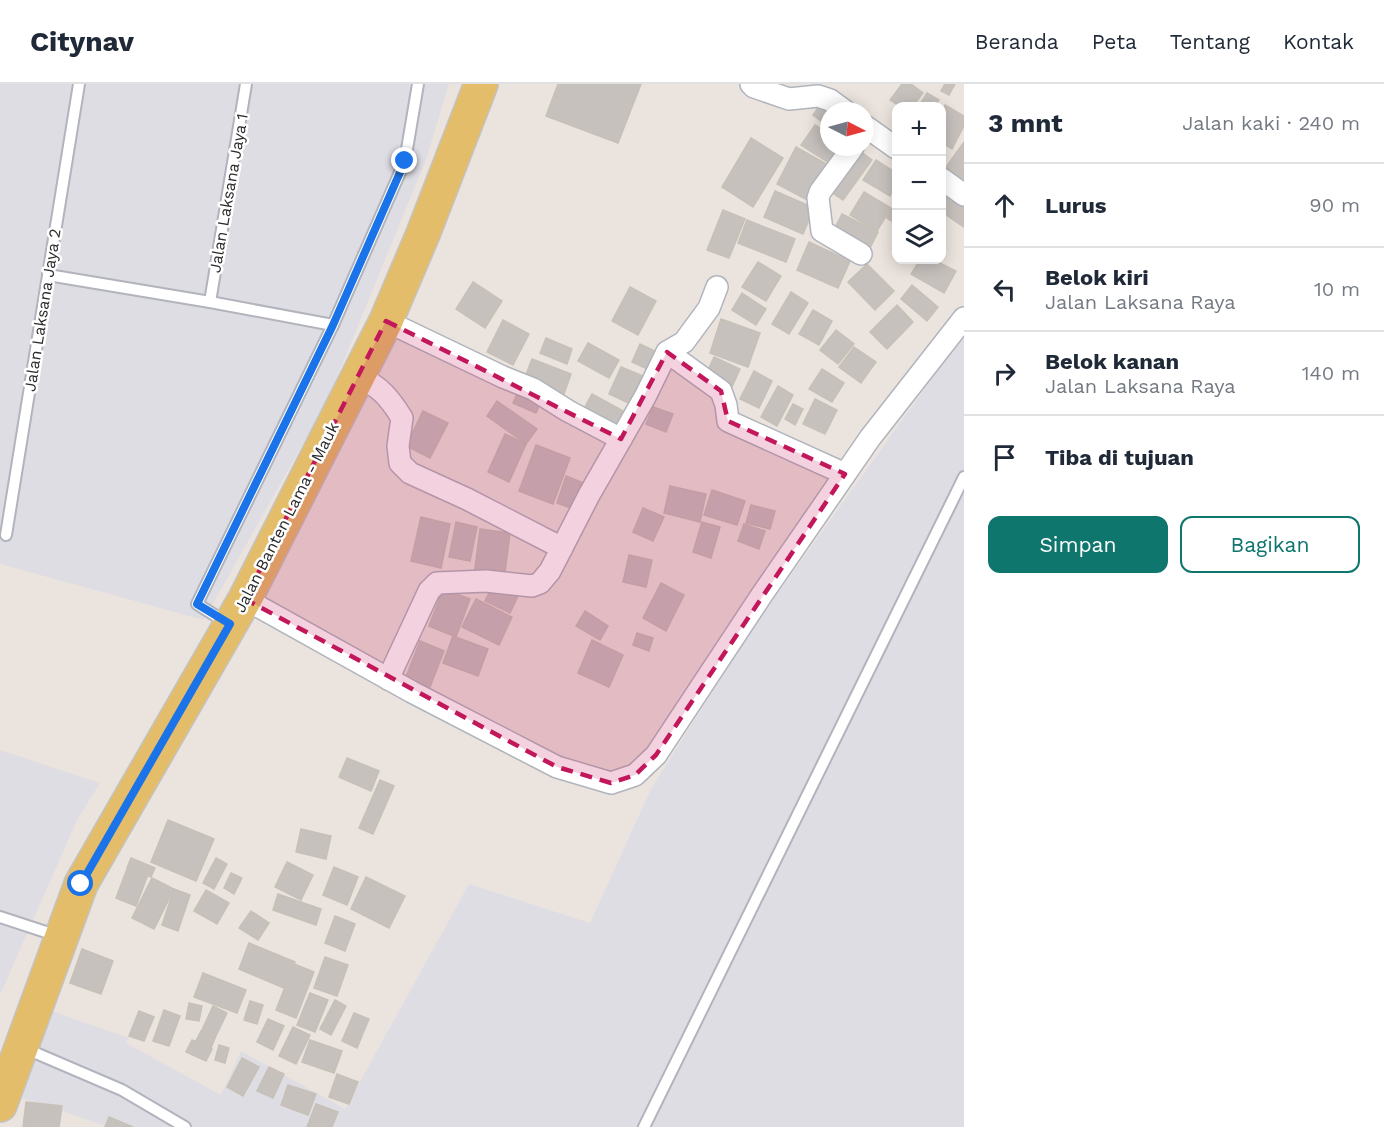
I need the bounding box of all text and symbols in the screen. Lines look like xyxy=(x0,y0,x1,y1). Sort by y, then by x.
text: Citynav xyxy=(30,25,134,58)
text: Beranda xyxy=(975,29,1059,54)
text: Peta xyxy=(1092,29,1137,54)
text: Tentang xyxy=(1170,29,1250,54)
text: Kontak xyxy=(1283,29,1354,54)
north arrow xyxy=(820,102,874,156)
map controls xyxy=(892,102,946,264)
button: + xyxy=(892,102,946,156)
text: 3 mnt xyxy=(988,108,1063,138)
text: Jalan kaki · 240 m xyxy=(1182,111,1360,135)
street label: Jalan Laksana Jaya 1 xyxy=(205,112,252,274)
route end xyxy=(391,147,417,173)
button: − xyxy=(892,156,946,210)
icon: ahead xyxy=(988,189,1021,222)
text: Lurus xyxy=(1045,193,1107,218)
text: 90 m xyxy=(1309,193,1360,217)
button: layers xyxy=(892,210,946,264)
street label: Jalan Laksana Jaya 2 xyxy=(20,227,65,393)
text: Belok kiri xyxy=(1045,265,1149,290)
icon: left xyxy=(988,273,1021,306)
text: 10 m xyxy=(1314,277,1360,301)
text: Jalan Laksana Raya xyxy=(1045,290,1236,314)
text: Belok kanan xyxy=(1045,349,1179,374)
icon: right xyxy=(988,357,1021,390)
text: 140 m xyxy=(1302,361,1360,385)
text: Jalan Laksana Raya xyxy=(1045,374,1236,398)
street label: Jalan Banten Lama - Mauk xyxy=(230,419,343,616)
icon: arrive xyxy=(988,441,1021,474)
text: Tiba di tujuan xyxy=(1045,445,1194,470)
button: Simpan xyxy=(988,516,1168,573)
button: Bagikan xyxy=(1180,516,1360,573)
route start xyxy=(67,870,93,896)

